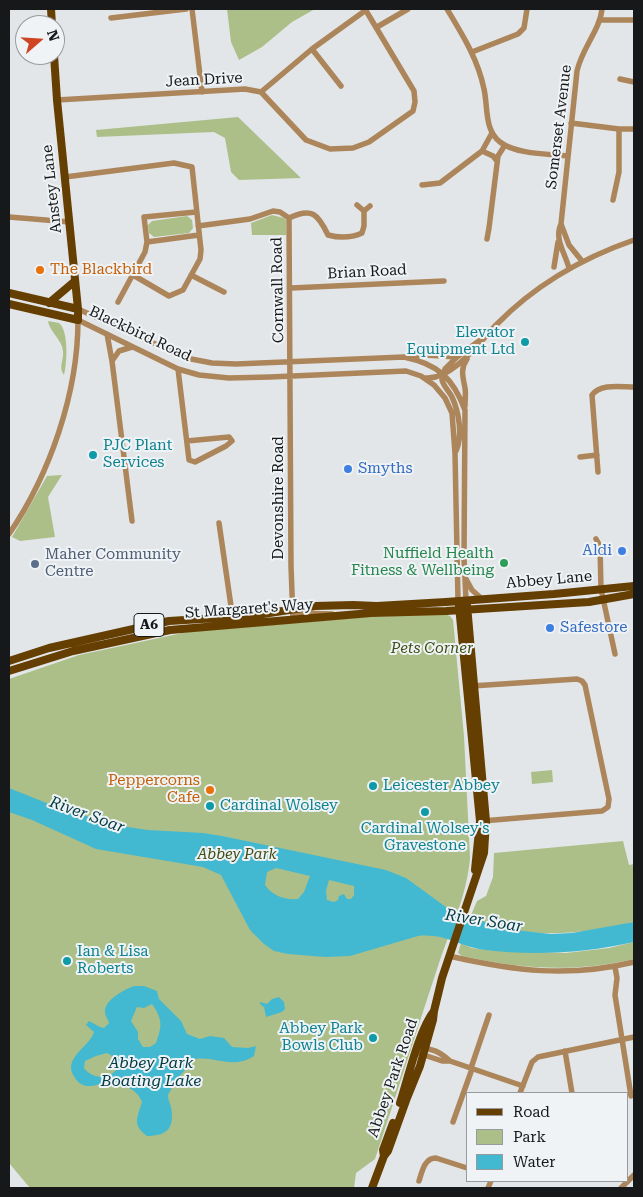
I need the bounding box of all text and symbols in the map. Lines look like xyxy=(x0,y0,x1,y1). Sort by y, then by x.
north arrow xyxy=(15,15,65,65)
text: N xyxy=(44,28,63,43)
street label: Somerset Avenue xyxy=(542,64,576,190)
street label: Jean Drive xyxy=(165,69,243,91)
street label: Anstey Lane xyxy=(38,144,66,234)
street label: Cornwall Road xyxy=(268,237,288,343)
place label: The Blackbird xyxy=(50,261,152,279)
street label: Brian Road xyxy=(327,261,407,283)
marker: The Blackbird xyxy=(34,264,46,276)
street label: Blackbird Road xyxy=(86,302,194,366)
place label: Elevator Equipment Ltd xyxy=(406,324,515,359)
marker: Elevator Equipment Ltd xyxy=(519,336,531,348)
street label: Devonshire Road xyxy=(270,436,288,560)
place label: PJC Plant Services xyxy=(103,437,172,472)
marker: PJC Plant Services xyxy=(87,449,99,461)
place label: Smyths xyxy=(358,460,413,478)
marker: Smyths xyxy=(342,463,354,475)
place label: Aldi xyxy=(582,542,612,560)
place label: Nuffield Health Fitness & Wellbeing xyxy=(351,545,494,580)
marker: Aldi xyxy=(616,545,628,557)
place label: Maher Community Centre xyxy=(45,546,181,581)
marker: Nuffield Health Fitness & Wellbeing xyxy=(498,557,510,569)
marker: Maher Community Centre xyxy=(29,558,41,570)
street label: Abbey Lane xyxy=(505,567,593,593)
street label: St Margaret's Way xyxy=(184,596,314,622)
road number: A6 xyxy=(134,614,164,636)
place label: Safestore xyxy=(560,619,628,637)
marker: Safestore xyxy=(544,622,556,634)
park label: Pets Corner xyxy=(391,640,473,658)
place label: Peppercorns Cafe xyxy=(108,772,200,807)
place label: Leicester Abbey xyxy=(383,777,500,795)
marker: Leicester Abbey xyxy=(367,780,379,792)
marker: Peppercorns Cafe xyxy=(204,784,216,796)
water label: River Soar xyxy=(47,793,127,837)
place label: Cardinal Wolsey xyxy=(220,797,338,815)
marker: Cardinal Wolsey xyxy=(204,800,216,812)
marker: Cardinal Wolsey's Gravestone xyxy=(419,806,431,818)
place label: Cardinal Wolsey's Gravestone xyxy=(361,820,489,855)
park label: Abbey Park xyxy=(197,846,277,864)
water label: River Soar xyxy=(444,905,524,937)
place label: Ian & Lisa Roberts xyxy=(77,943,148,978)
marker: Ian & Lisa Roberts xyxy=(61,955,73,967)
street label: Abbey Park Road xyxy=(364,1016,422,1140)
place label: Abbey Park Bowls Club xyxy=(279,1020,363,1055)
marker: Abbey Park Bowls Club xyxy=(367,1032,379,1044)
water label: Abbey Park Boating Lake xyxy=(101,1053,201,1091)
legend xyxy=(466,1092,628,1182)
text: Road xyxy=(513,1103,550,1121)
text: Park xyxy=(513,1128,546,1146)
text: Water xyxy=(513,1153,555,1171)

